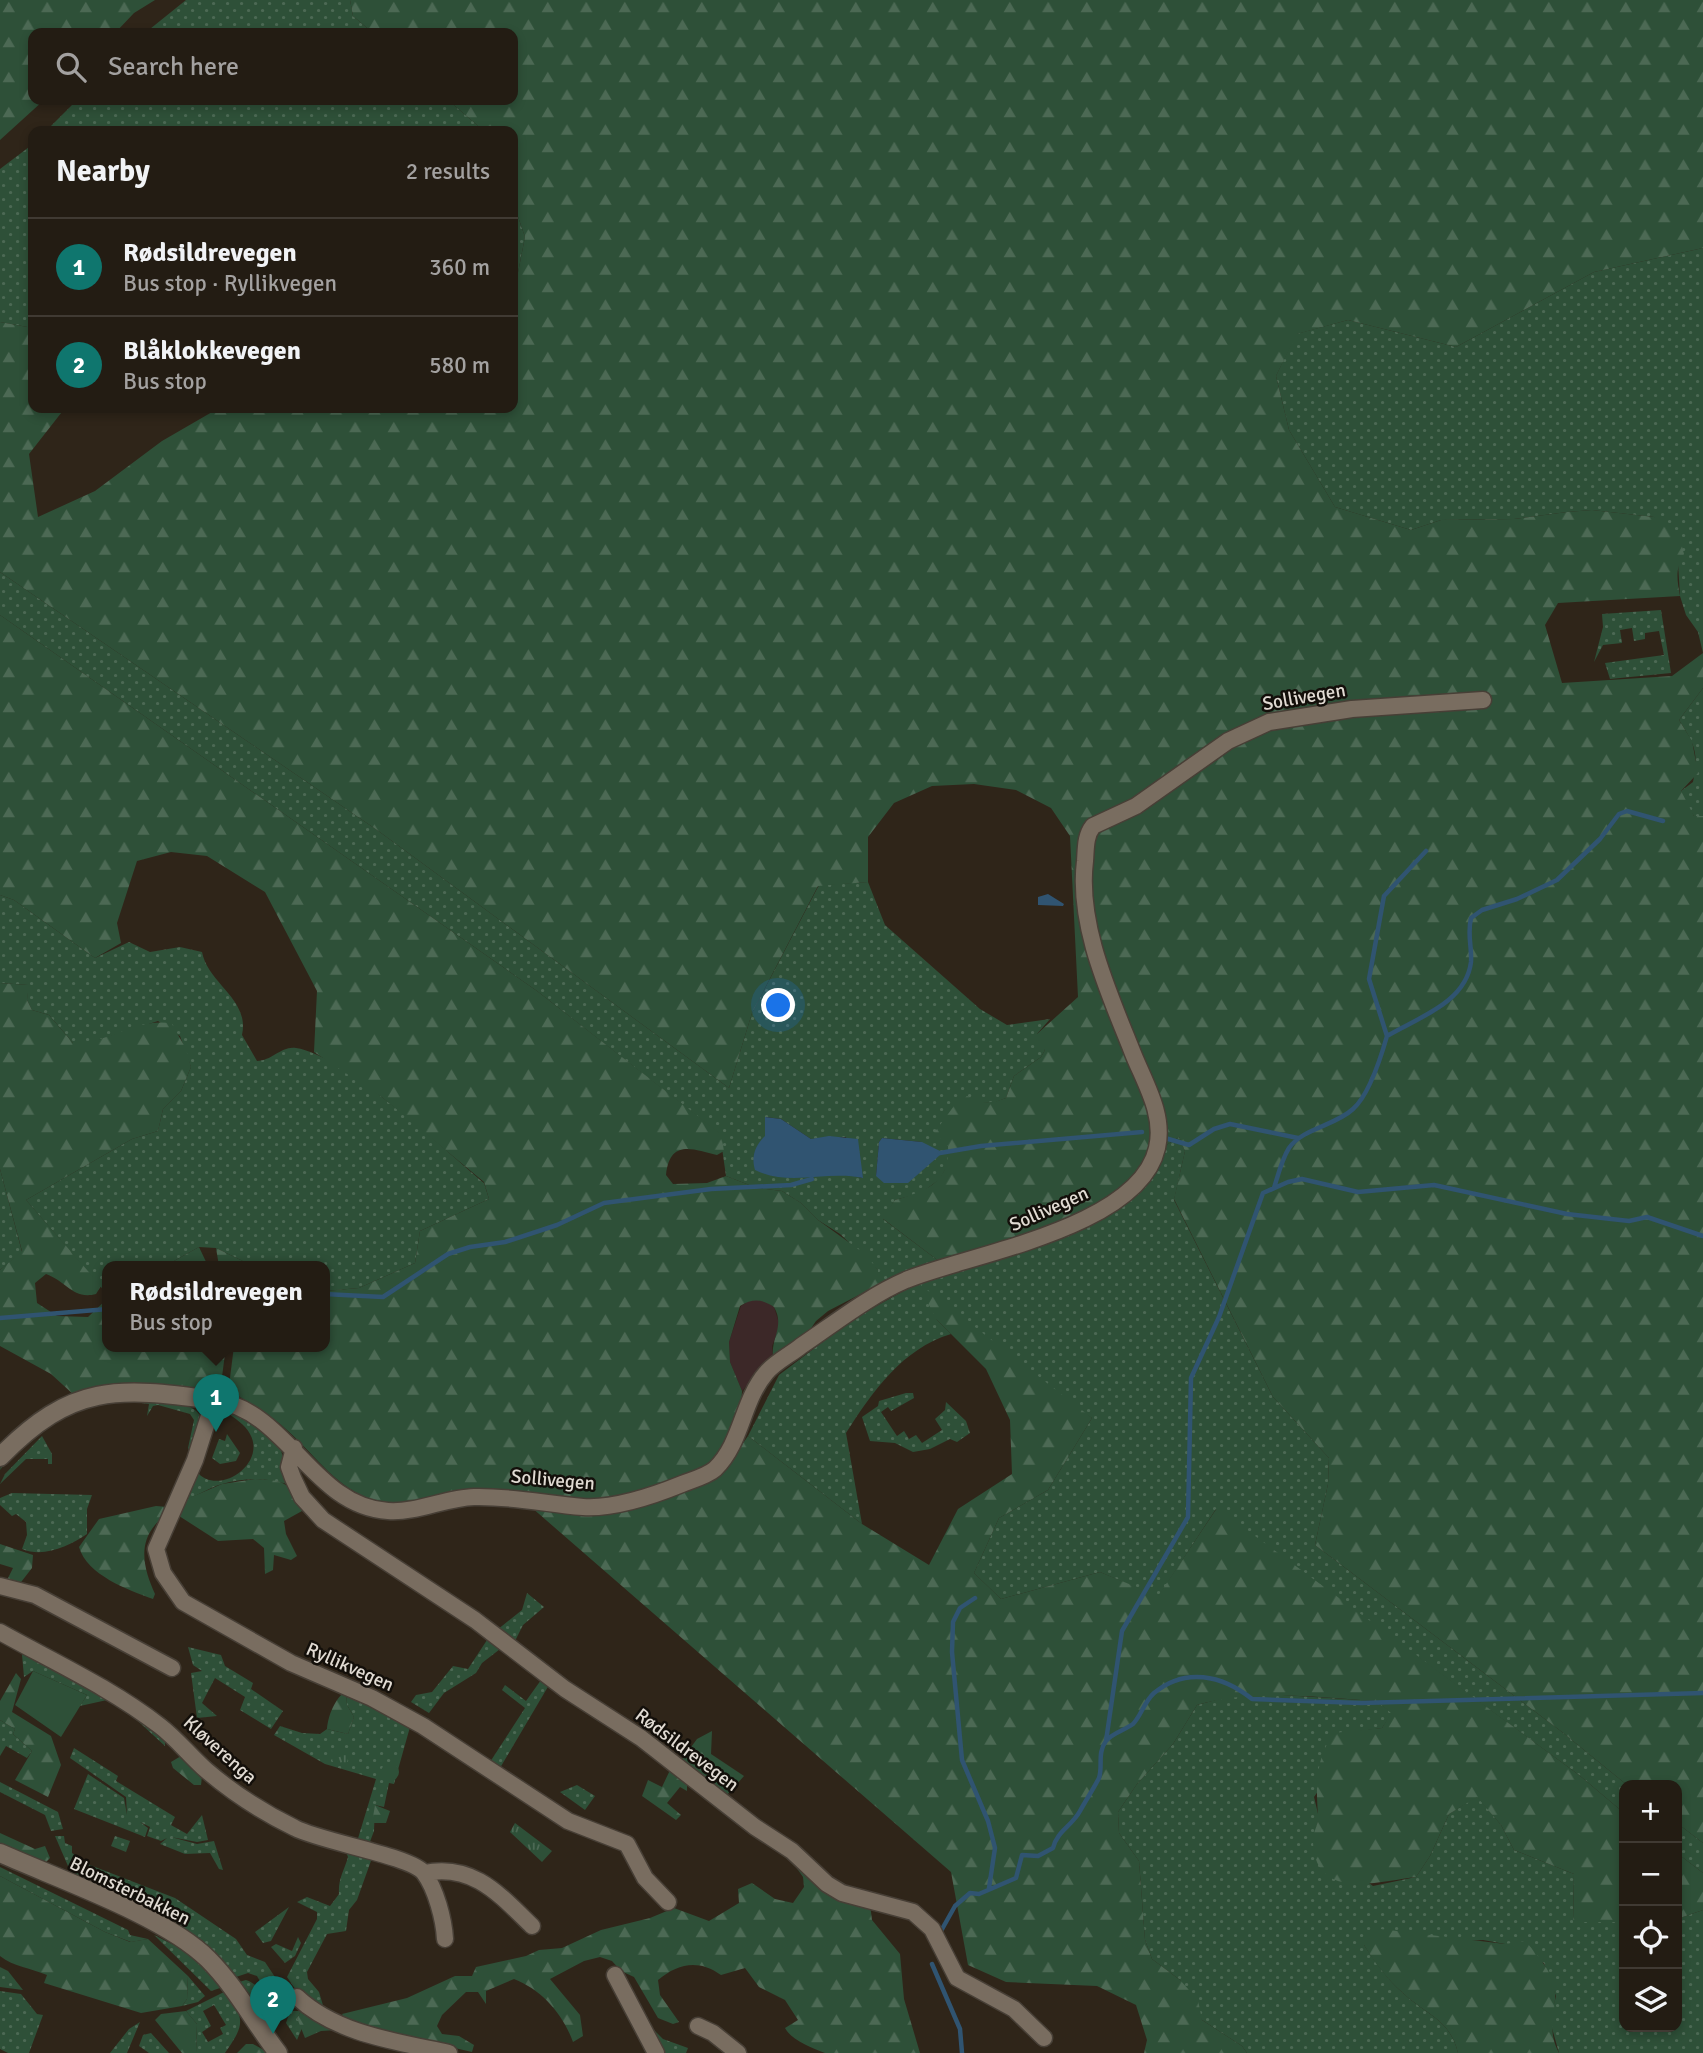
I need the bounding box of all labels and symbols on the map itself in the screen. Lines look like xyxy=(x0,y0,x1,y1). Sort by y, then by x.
street label: Sollivegen xyxy=(1261,678,1347,716)
your location xyxy=(761,988,795,1022)
street label: Sollivegen xyxy=(1006,1181,1092,1237)
pin: 1 xyxy=(193,1374,239,1432)
street label: Sollivegen xyxy=(510,1464,596,1496)
street label: Ryllikvegen xyxy=(302,1637,398,1697)
street label: Rødsildrevegen xyxy=(630,1703,744,1797)
street label: Kløverenga xyxy=(178,1711,262,1789)
street label: Blomsterbakken xyxy=(66,1851,194,1931)
pin: 2 xyxy=(250,1976,296,2034)

